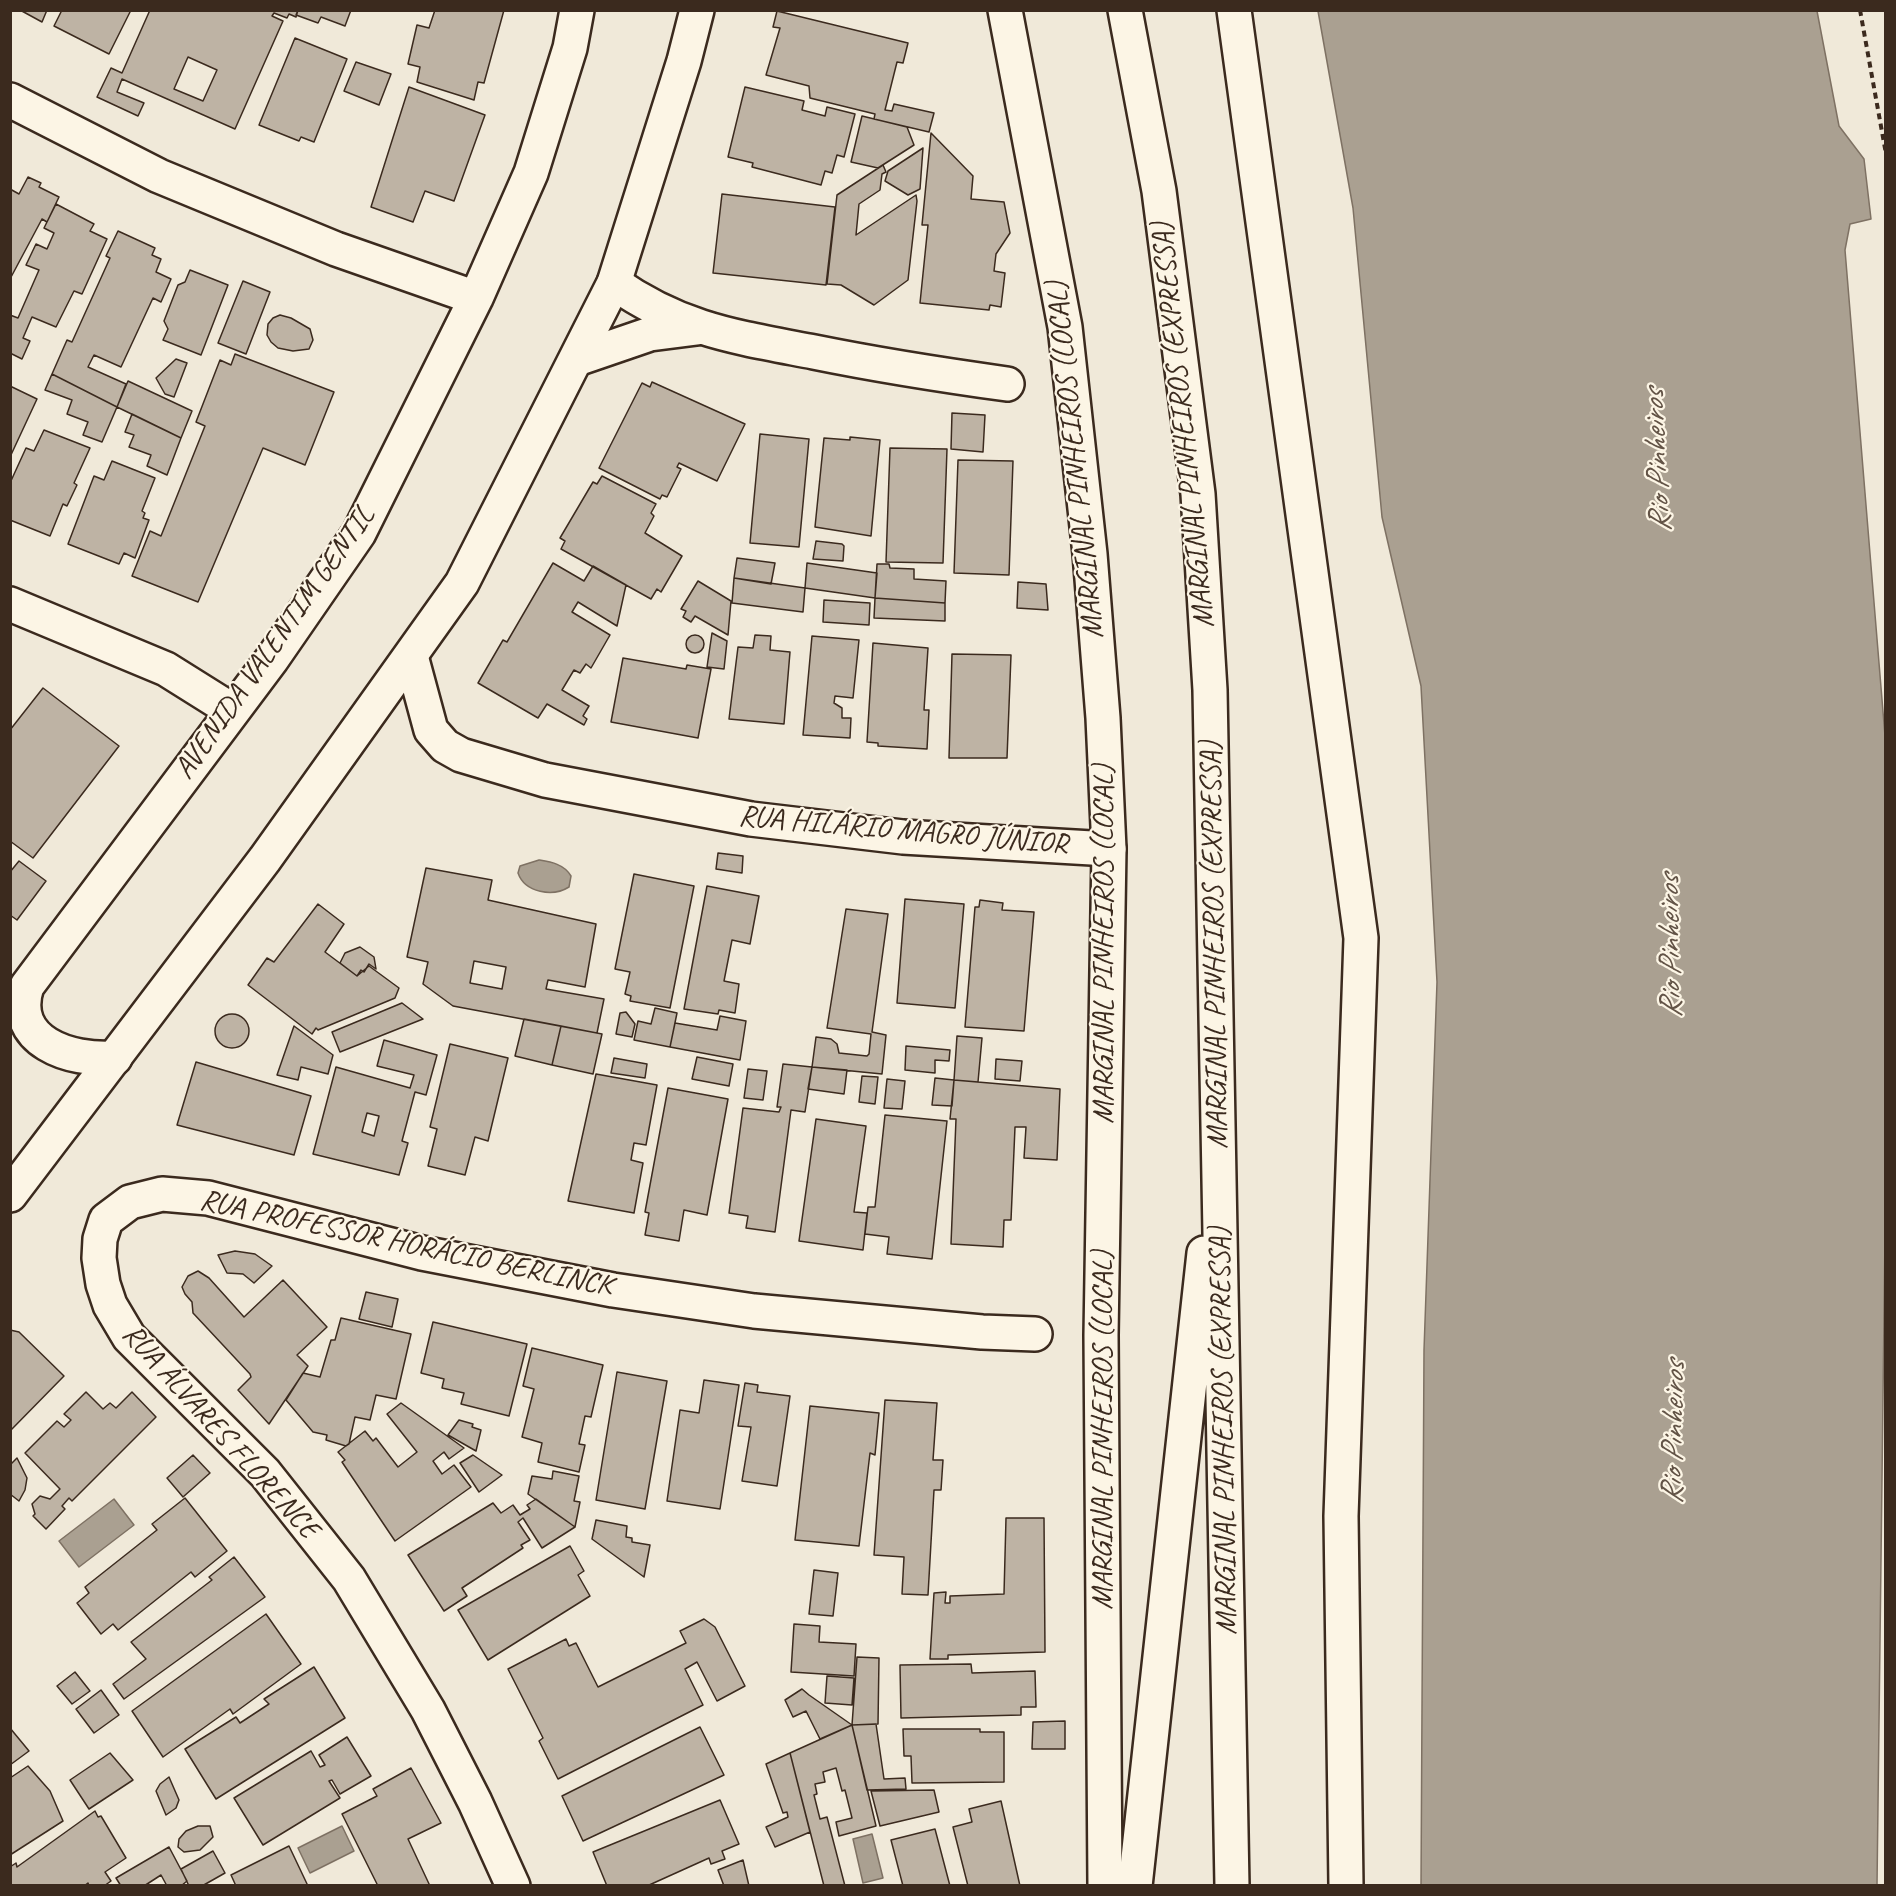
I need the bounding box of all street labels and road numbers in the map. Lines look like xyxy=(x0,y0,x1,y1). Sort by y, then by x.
street label: MARGINAL PINHEIROS (EXPRESSA) xyxy=(1145,220,1223,630)
street label: MARGINAL PINHEIROS (LOCAL) xyxy=(1039,279,1113,641)
street label: AVENIDA VALENTIM GENTIL xyxy=(167,500,383,786)
street label: MARGINAL PINHEIROS (EXPRESSA) xyxy=(1193,741,1237,1149)
street label: MARGINAL PINHEIROS (LOCAL) xyxy=(1086,764,1122,1124)
street label: RUA HILÁRIO MAGRO JÚNIOR xyxy=(737,799,1069,863)
street label: RUA PROFESSOR HORÁCIO BERLINCK xyxy=(197,1183,615,1305)
street label: MARGINAL PINHEIROS (EXPRESSA) xyxy=(1202,1227,1246,1635)
street label: MARGINAL PINHEIROS (LOCAL) xyxy=(1085,1250,1121,1610)
street label: RUA ÁLVARES FLORENCE xyxy=(114,1317,326,1547)

